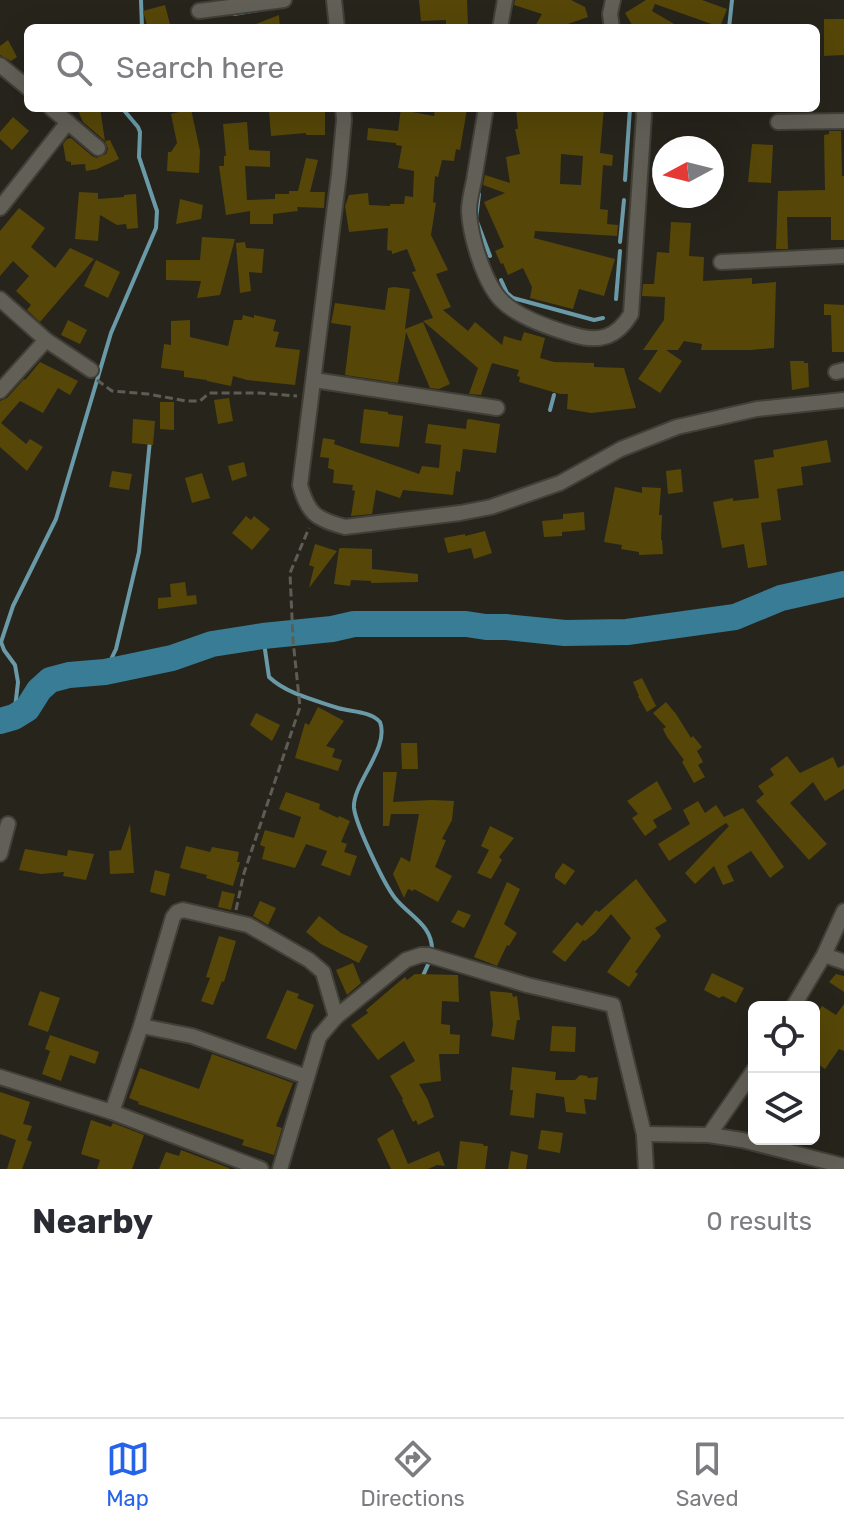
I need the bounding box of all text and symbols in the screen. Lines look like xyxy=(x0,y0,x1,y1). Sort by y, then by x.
search box xyxy=(24,24,820,112)
icon: search xyxy=(52,46,96,90)
text: Search here xyxy=(116,50,284,86)
north arrow xyxy=(652,136,724,208)
map controls xyxy=(748,1001,820,1145)
button: locate xyxy=(748,1001,820,1073)
button: layers xyxy=(748,1073,820,1145)
text: Nearby xyxy=(32,1201,153,1242)
text: 0 results xyxy=(706,1206,812,1237)
tab: Map xyxy=(106,1437,150,1512)
tab: Directions xyxy=(361,1437,465,1512)
tab: Saved xyxy=(676,1437,739,1512)

